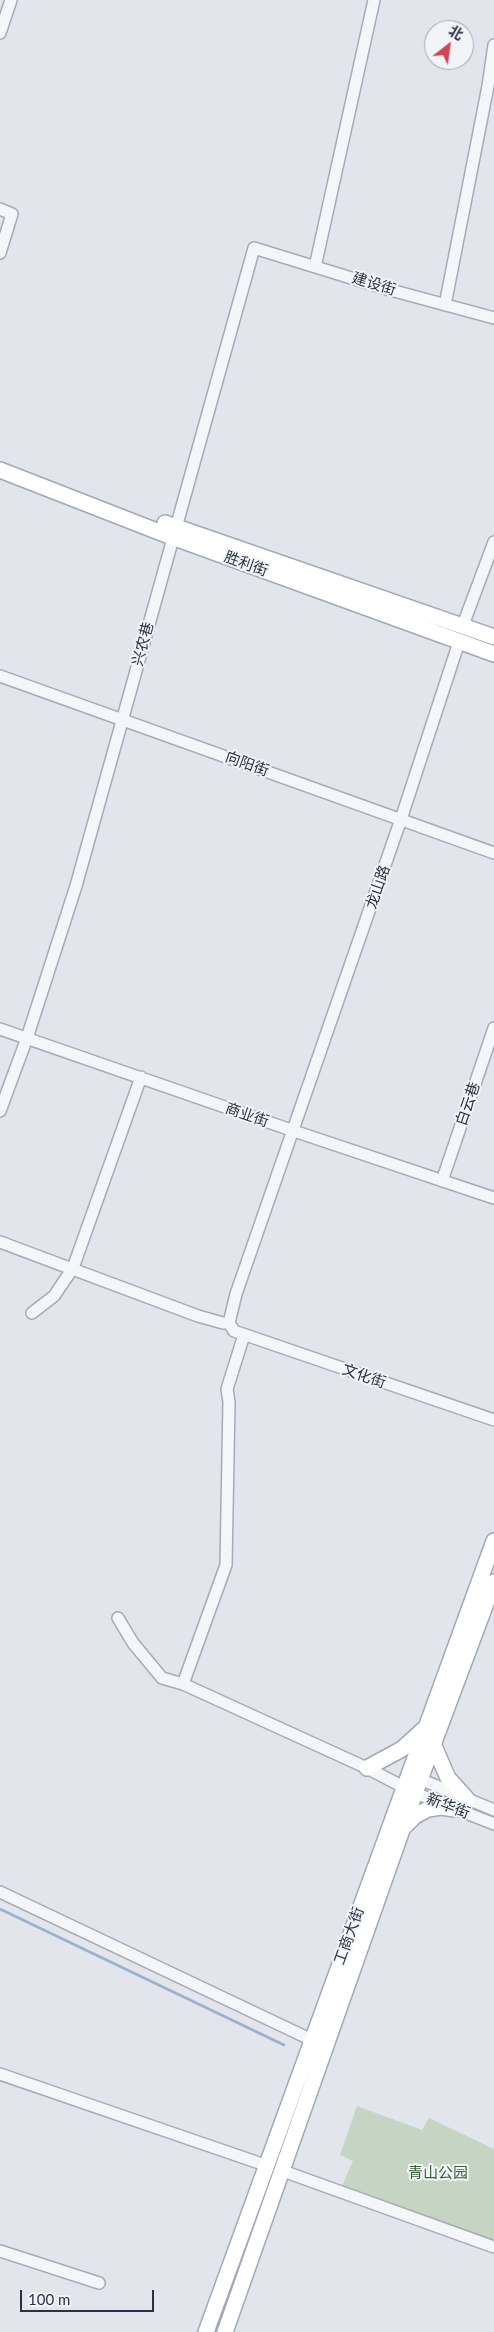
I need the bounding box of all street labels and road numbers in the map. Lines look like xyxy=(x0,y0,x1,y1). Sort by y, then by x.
street label: 建设街 xyxy=(350,269,398,299)
street label: 胜利街 xyxy=(222,548,270,580)
street label: 兴农巷 xyxy=(128,620,158,668)
street label: 向阳街 xyxy=(223,748,271,780)
street label: 龙山路 xyxy=(362,863,394,911)
street label: 白云巷 xyxy=(452,1080,484,1128)
street label: 商业街 xyxy=(223,1099,271,1131)
street label: 文化街 xyxy=(340,1360,388,1392)
street label: 新华街 xyxy=(424,1790,472,1822)
street label: 工商大街 xyxy=(330,1905,368,1967)

